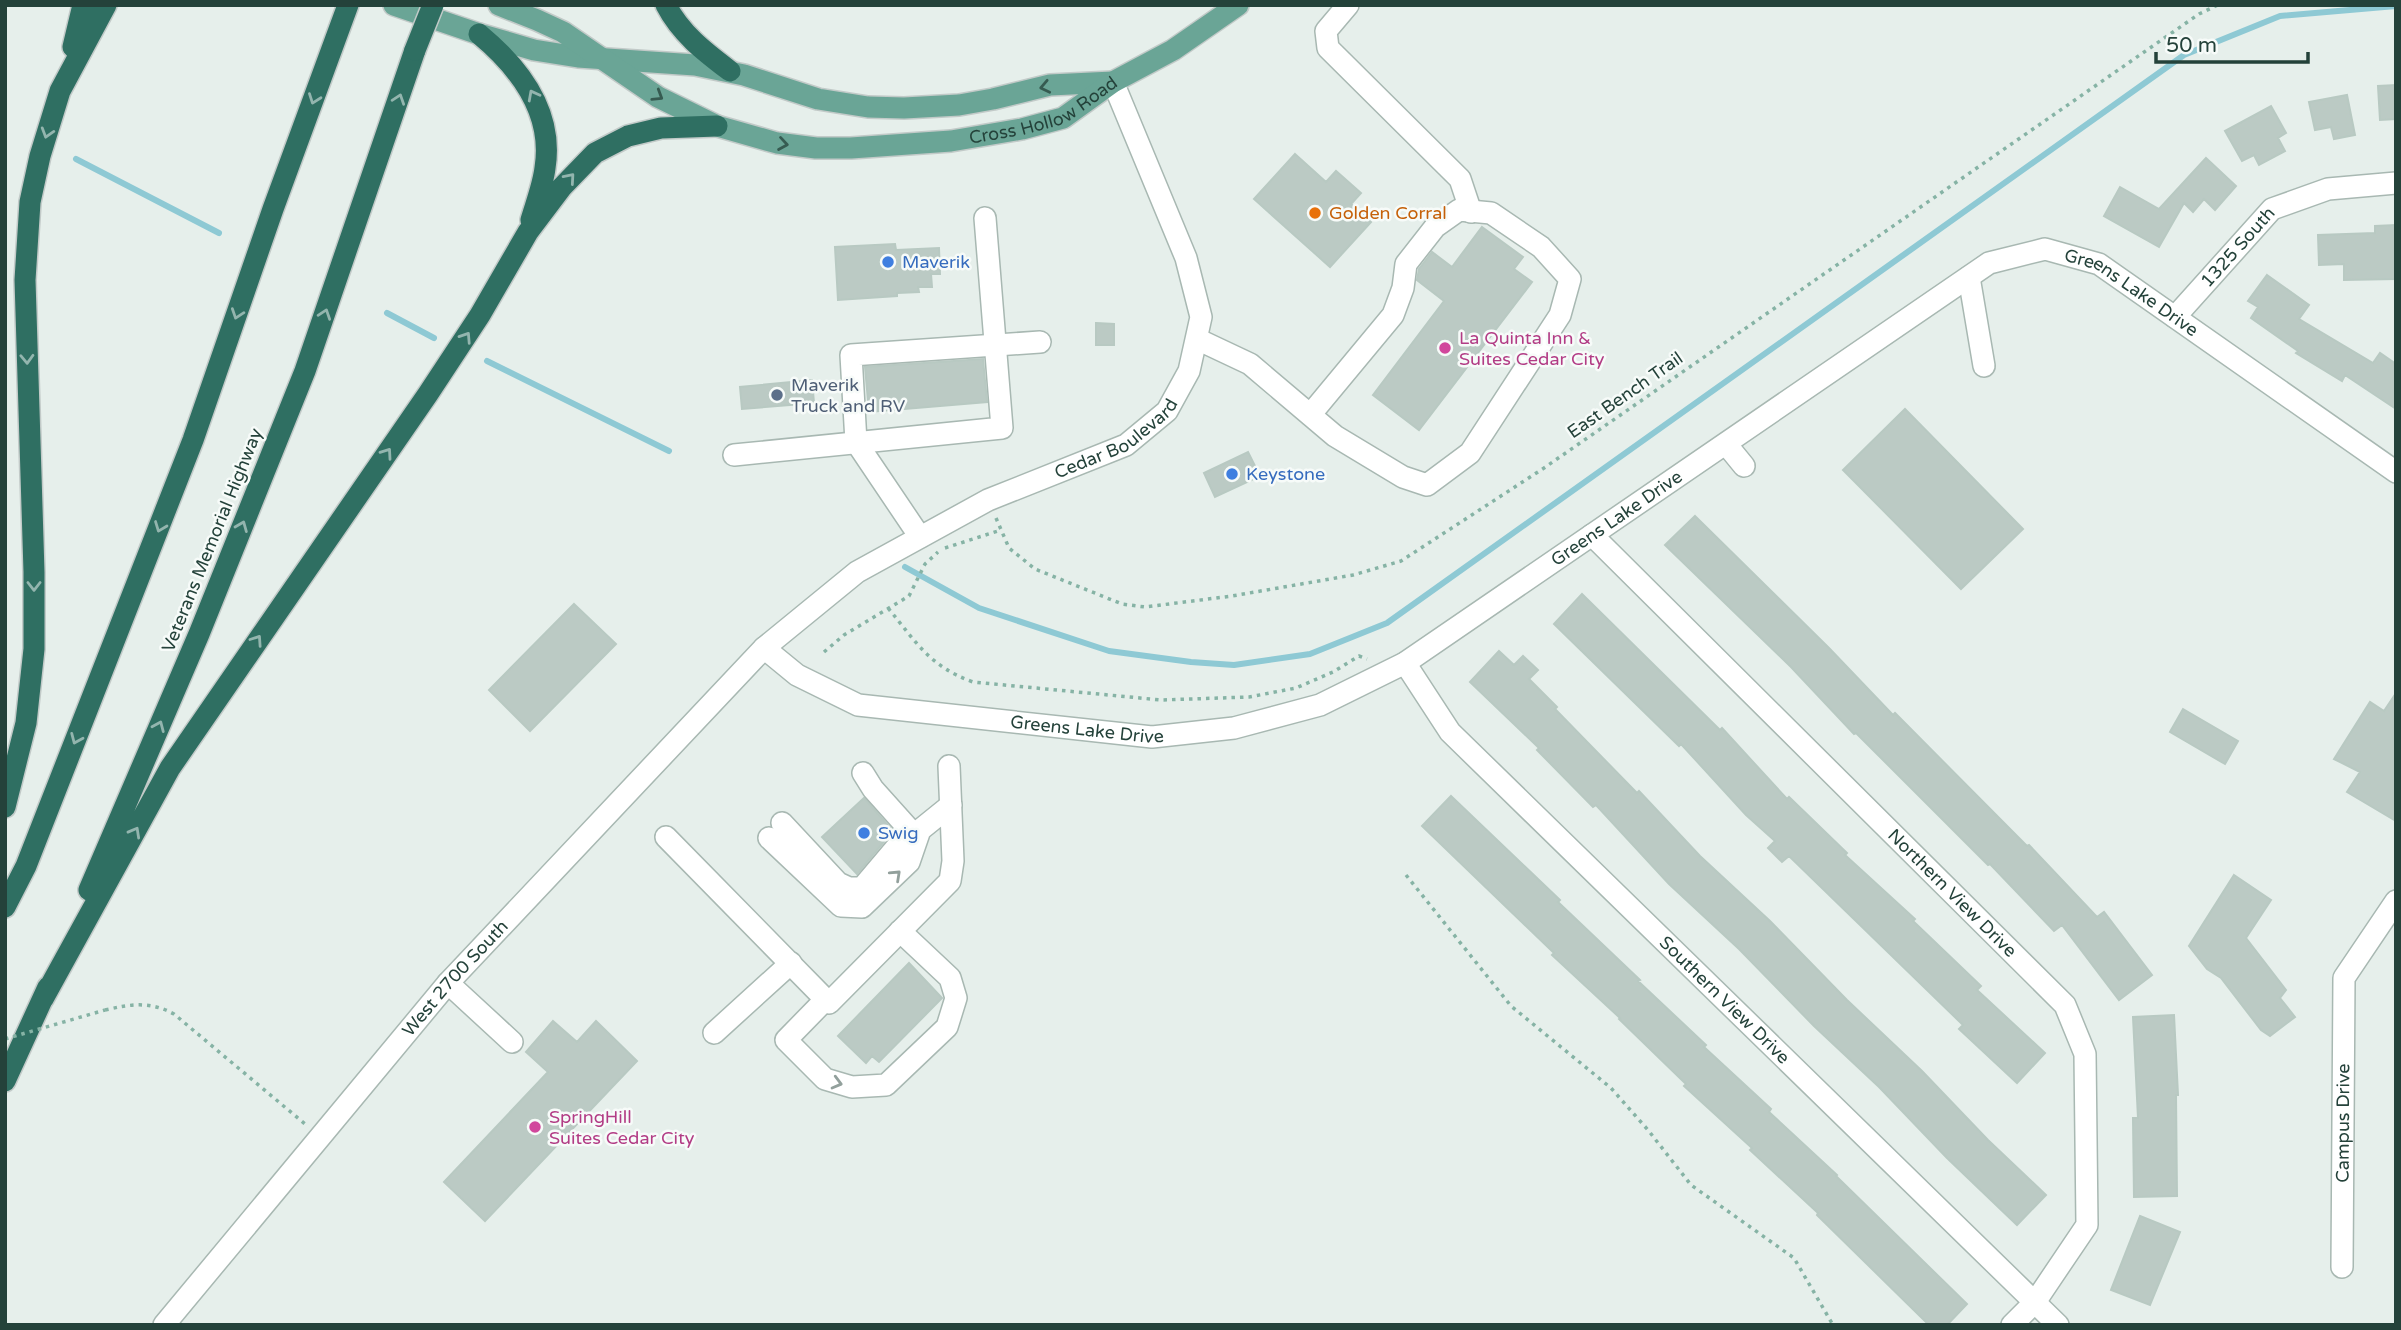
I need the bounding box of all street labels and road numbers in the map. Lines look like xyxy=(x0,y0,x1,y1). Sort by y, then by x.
street label: Cross Hollow Road xyxy=(968,71,1122,149)
street label: 1325 South xyxy=(2196,202,2280,292)
street label: Greens Lake Drive xyxy=(2062,244,2203,341)
street label: East Bench Trail xyxy=(1563,347,1687,443)
street label: Cedar Boulevard xyxy=(1051,395,1183,483)
street label: Veterans Memorial Highway xyxy=(157,425,267,655)
street label: Greens Lake Drive xyxy=(1547,465,1686,571)
street label: Greens Lake Drive xyxy=(1009,711,1165,748)
street label: Northern View Drive xyxy=(1883,824,2021,962)
street label: West 2700 South xyxy=(397,915,513,1041)
street label: Southern View Drive xyxy=(1655,931,1795,1068)
street label: Campus Drive xyxy=(2332,1063,2354,1183)

